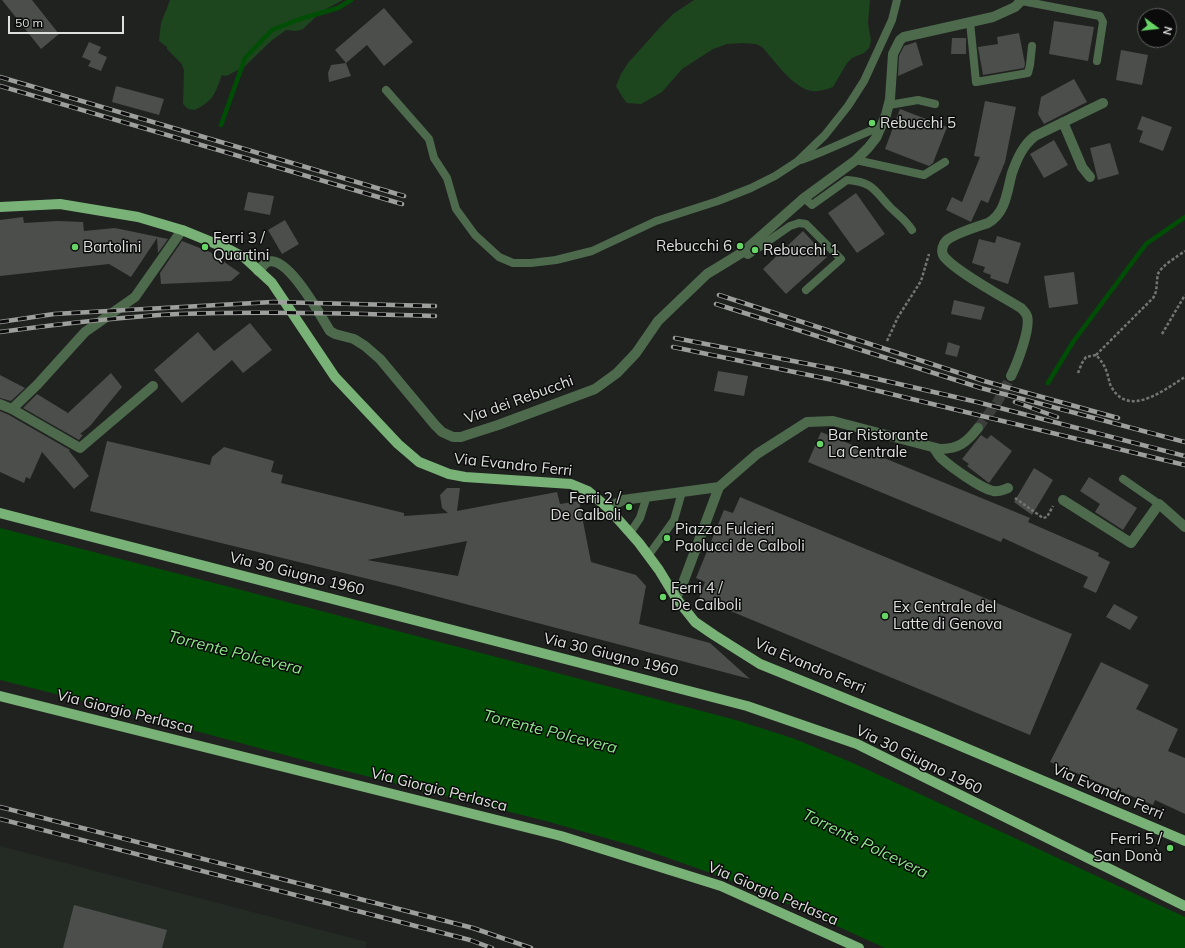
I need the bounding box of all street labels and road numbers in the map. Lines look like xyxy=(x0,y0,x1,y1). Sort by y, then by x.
street label: Via dei Rebucchi xyxy=(462,372,576,428)
street label: Via Evandro Ferri xyxy=(453,450,573,480)
street label: Via 30 Giugno 1960 xyxy=(228,549,366,599)
street label: Via 30 Giugno 1960 xyxy=(542,630,680,680)
street label: Via Evandro Ferri xyxy=(752,634,868,698)
street label: Via Giorgio Perlasca xyxy=(55,686,195,738)
street label: Via 30 Giugno 1960 xyxy=(853,722,985,798)
street label: Via Evandro Ferri xyxy=(1050,760,1166,824)
street label: Via Giorgio Perlasca xyxy=(369,764,509,816)
street label: Via Giorgio Perlasca xyxy=(705,858,841,930)

